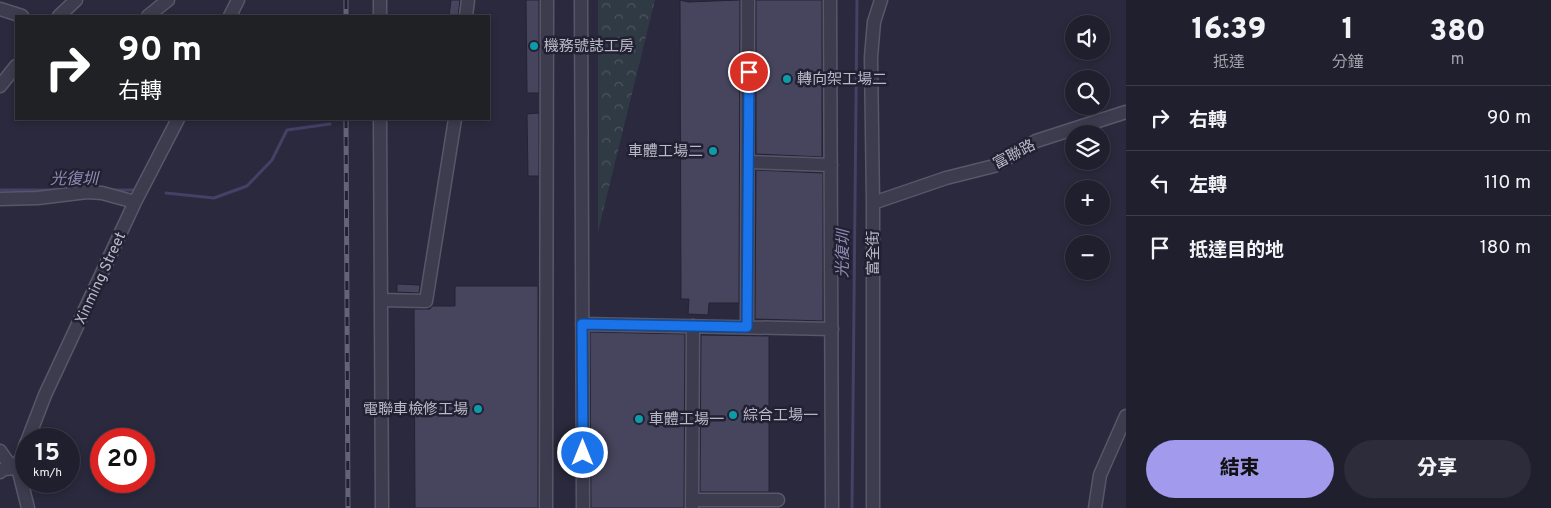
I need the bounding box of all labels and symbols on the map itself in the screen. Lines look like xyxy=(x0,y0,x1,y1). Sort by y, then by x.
place label: 機務號誌工房 xyxy=(544,37,634,57)
marker: 機務號誌工房 xyxy=(528,40,540,52)
pin xyxy=(728,51,770,93)
place label: 轉向架工場二 xyxy=(797,70,887,90)
marker: 轉向架工場二 xyxy=(781,73,793,85)
street label: 富聯路 xyxy=(990,136,1039,174)
place label: 車體工場二 xyxy=(628,143,703,162)
marker: 車體工場二 xyxy=(707,145,719,157)
water label: 光復圳 xyxy=(50,170,100,190)
water label: 光復圳 xyxy=(834,228,854,278)
street label: Xinming Street xyxy=(72,229,131,328)
street label: 富全街 xyxy=(865,230,884,276)
place label: 電聯車檢修工場 xyxy=(363,400,468,420)
marker: 電聯車檢修工場 xyxy=(472,403,484,415)
place label: 綜合工場一 xyxy=(743,407,818,426)
marker: 綜合工場一 xyxy=(727,409,739,421)
place label: 車體工場一 xyxy=(649,411,724,430)
marker: 車體工場一 xyxy=(633,413,645,425)
position arrow xyxy=(556,426,608,478)
speed limit sign: 20 xyxy=(90,428,155,493)

